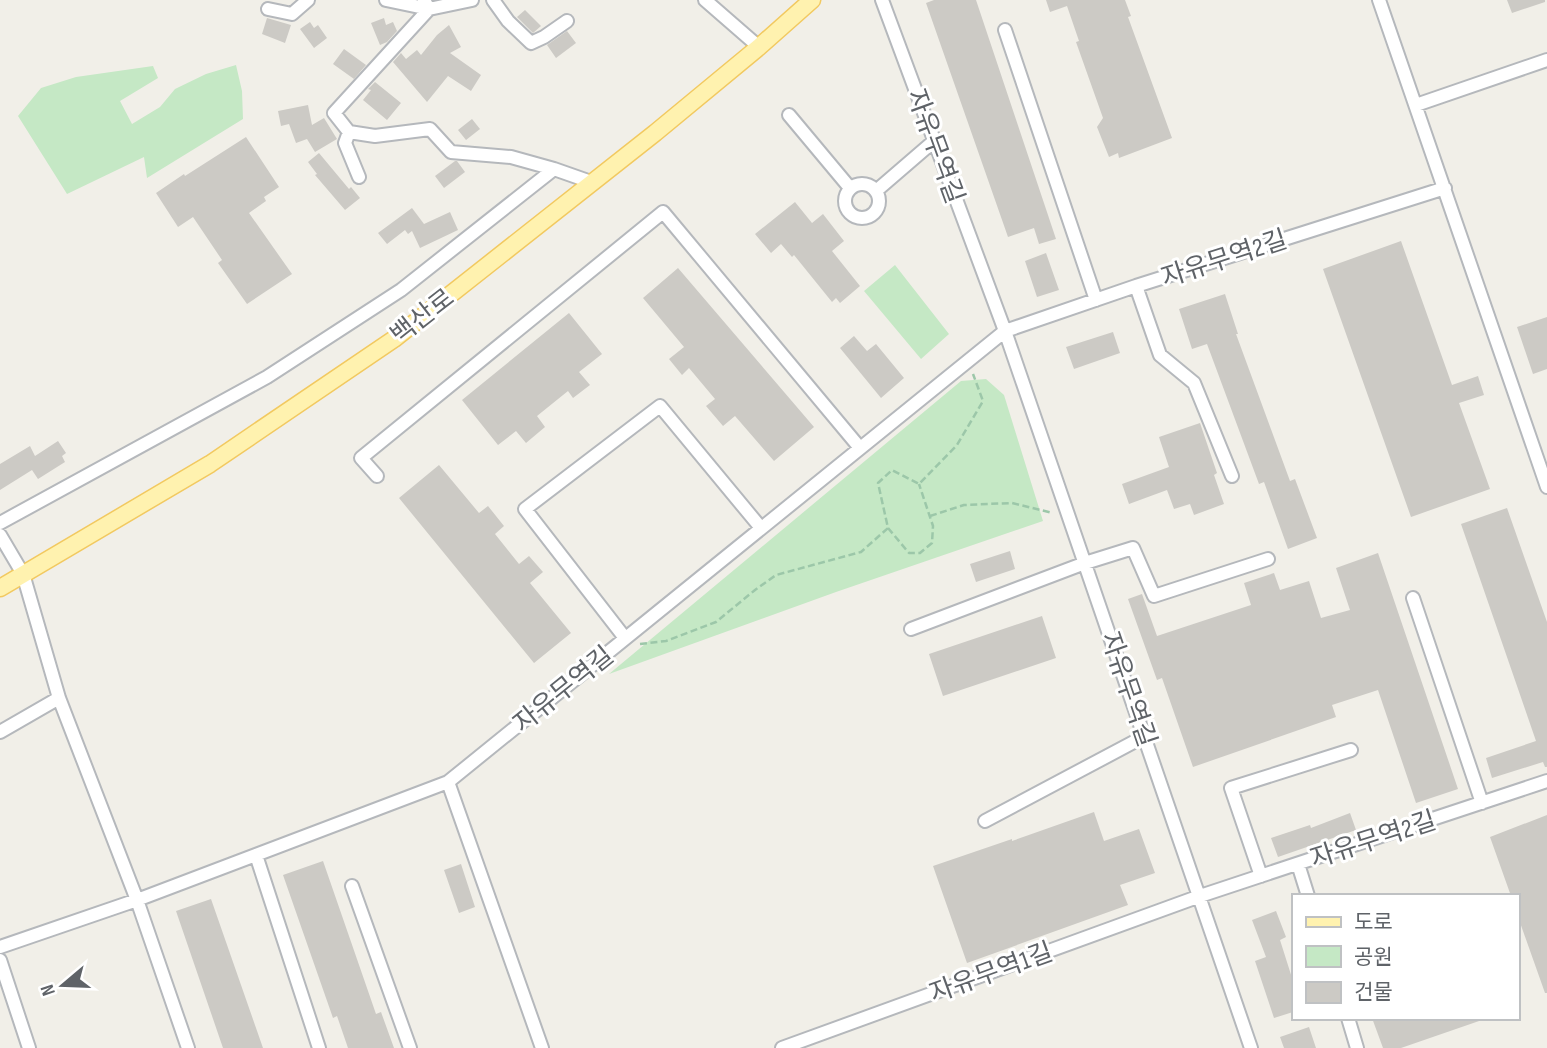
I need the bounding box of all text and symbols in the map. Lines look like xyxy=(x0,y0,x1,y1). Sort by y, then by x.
street label: 자유무역길 xyxy=(900,85,970,208)
street label: 자유무역2길 xyxy=(1158,225,1291,294)
street label: 백산로 xyxy=(385,283,461,351)
street label: 자유무역길 xyxy=(1093,628,1162,751)
street label: 자유무역길 xyxy=(508,640,620,740)
street label: 자유무역2길 xyxy=(1307,806,1440,875)
legend xyxy=(1292,894,1519,1020)
text: 도로 xyxy=(1354,910,1393,935)
street label: 자유무역1길 xyxy=(926,937,1057,1010)
text: 공원 xyxy=(1354,945,1393,970)
north arrow xyxy=(28,950,98,1020)
text: 건물 xyxy=(1354,980,1393,1005)
text: N xyxy=(36,982,61,999)

